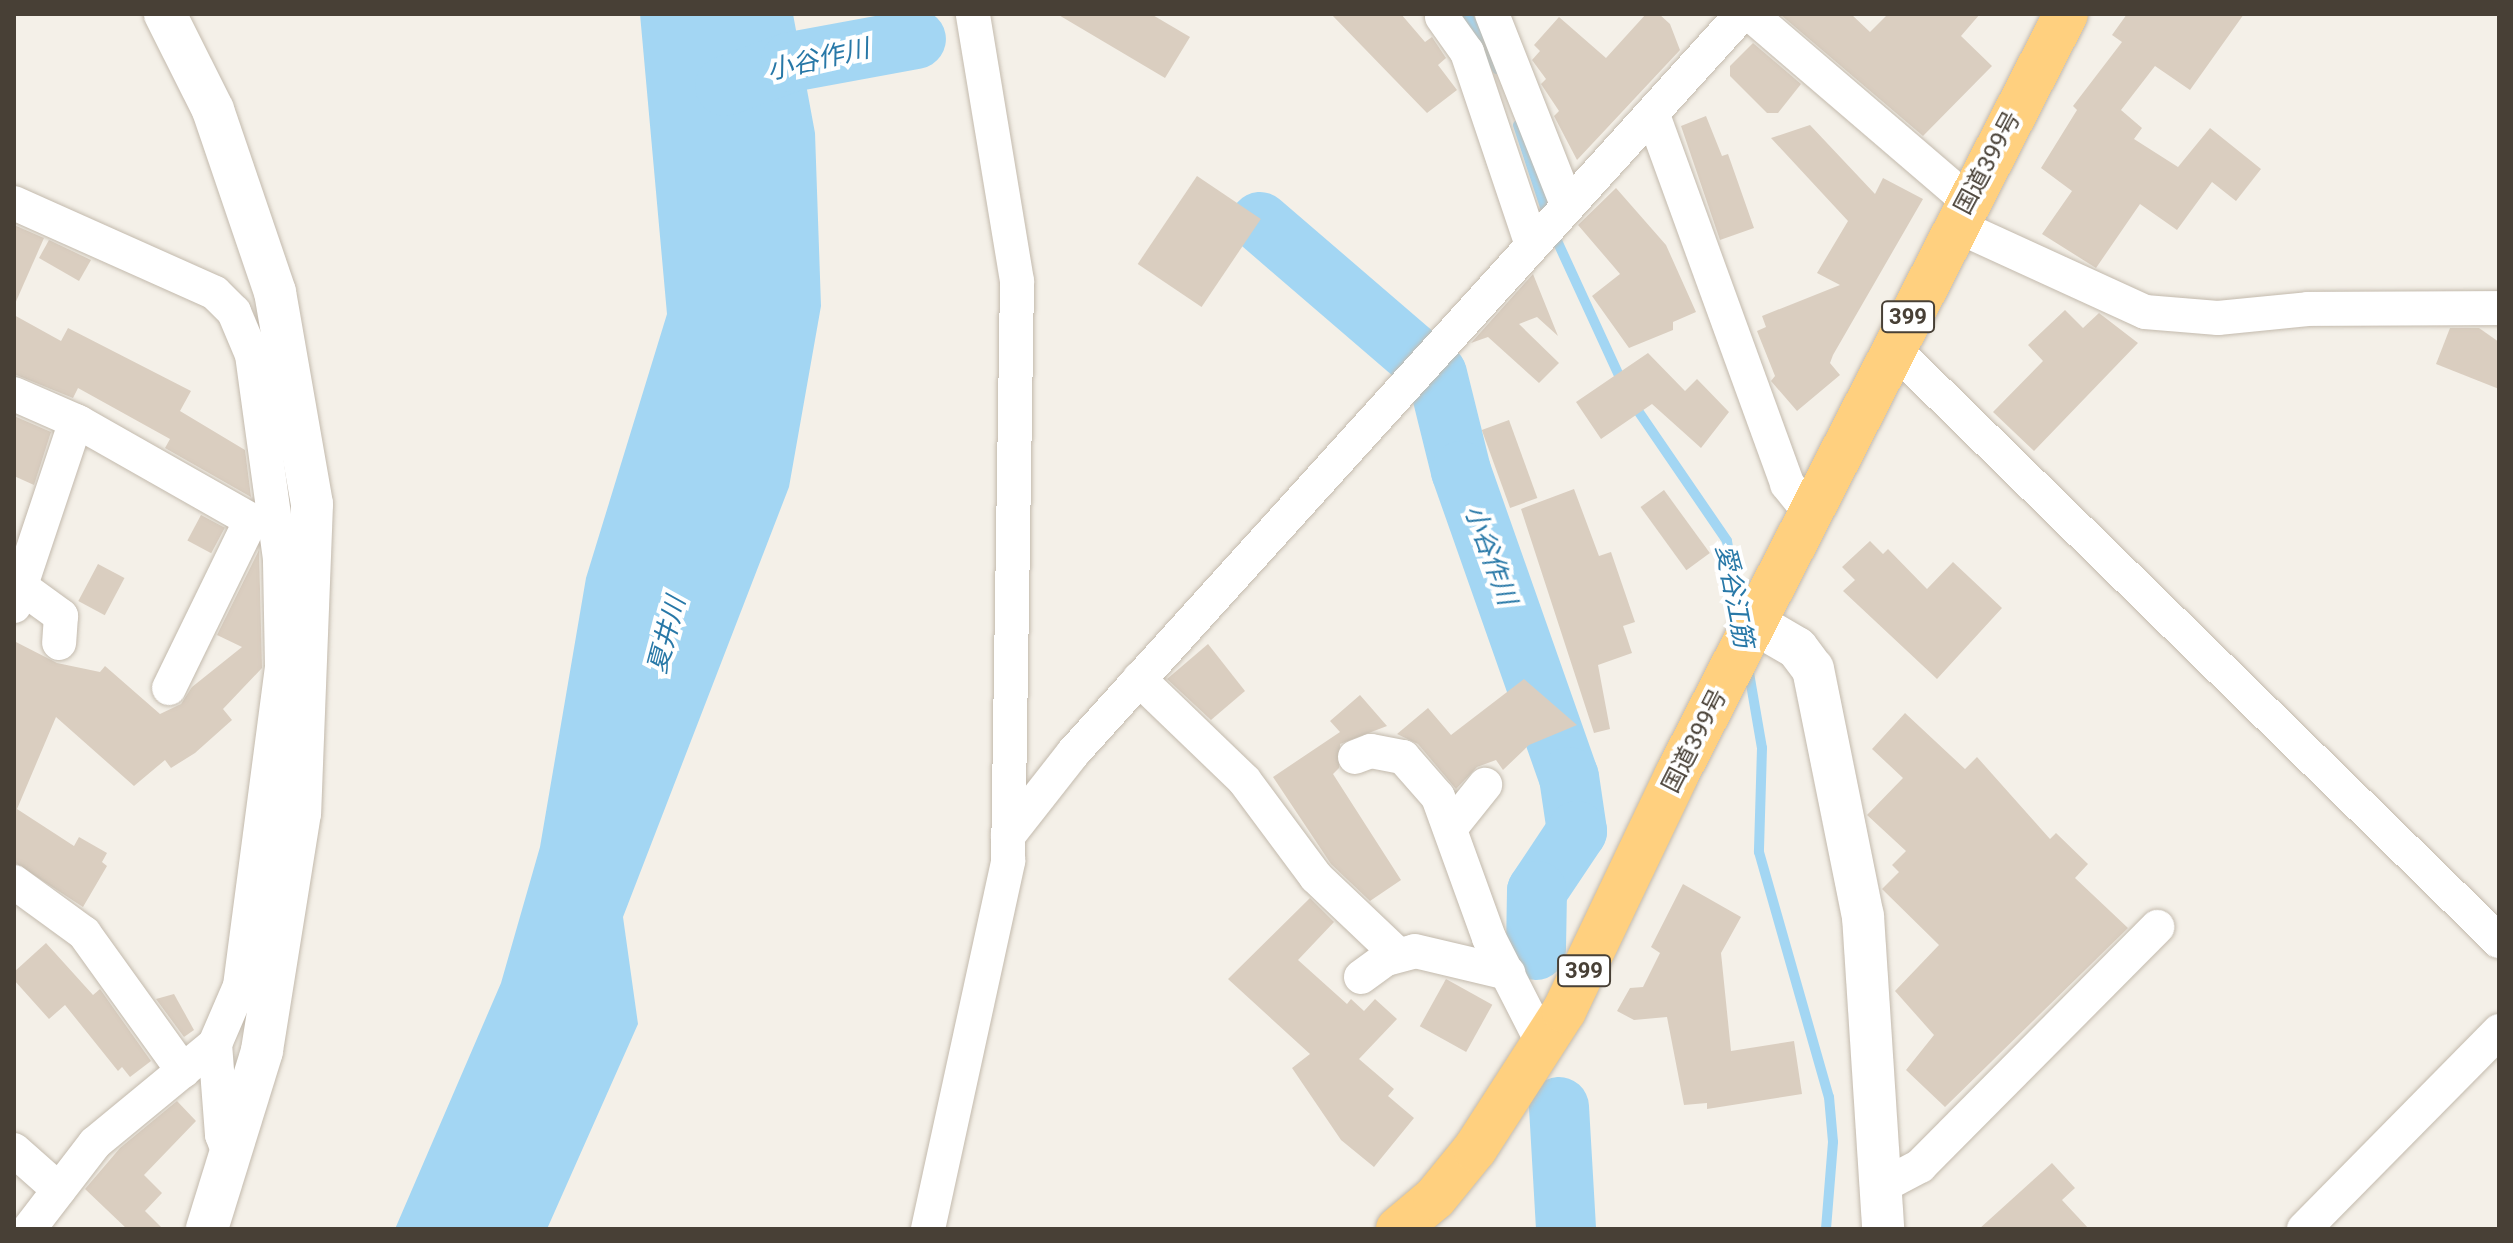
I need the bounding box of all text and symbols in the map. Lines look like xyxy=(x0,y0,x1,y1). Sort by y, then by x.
water label: 小谷作川 xyxy=(764,33,872,87)
street label: 国道399号 xyxy=(1949,107,2027,219)
road number: 399 xyxy=(1880,299,1936,335)
water label: 小谷作川 xyxy=(1458,501,1522,609)
water label: 愛谷江筋 xyxy=(1709,542,1759,650)
water label: 夏井川 xyxy=(642,593,692,677)
street label: 国道399号 xyxy=(1657,684,1733,798)
road number: 399 xyxy=(1556,953,1612,989)

